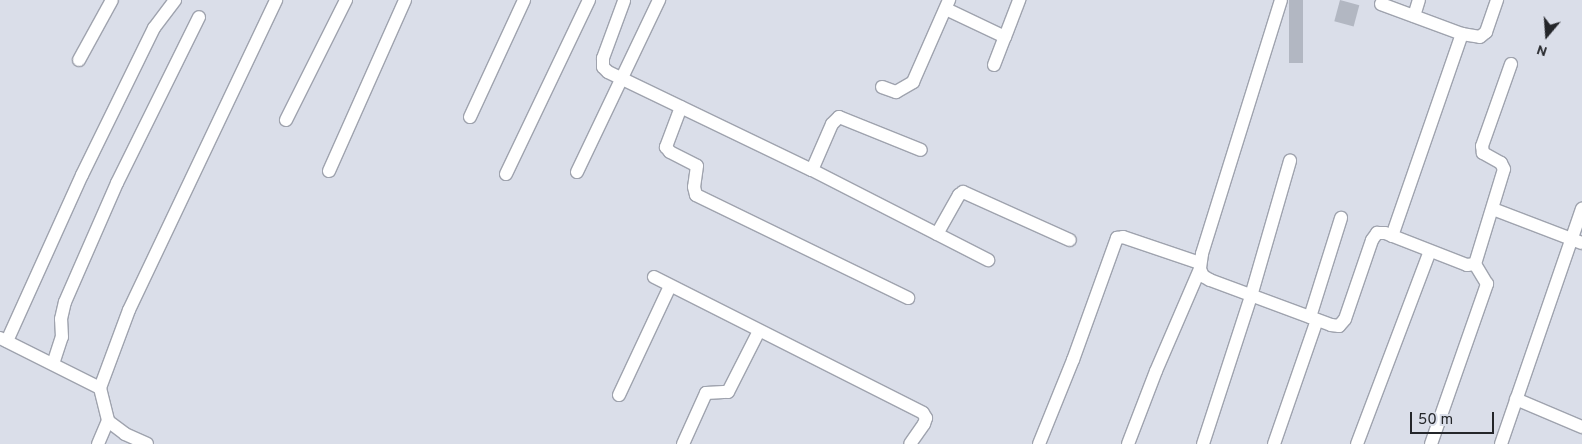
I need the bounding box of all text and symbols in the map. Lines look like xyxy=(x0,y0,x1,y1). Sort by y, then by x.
north arrow xyxy=(1522,10,1572,60)
text: N xyxy=(1535,40,1550,59)
scale bar xyxy=(1412,402,1496,434)
text: 50 m xyxy=(1418,411,1453,430)

